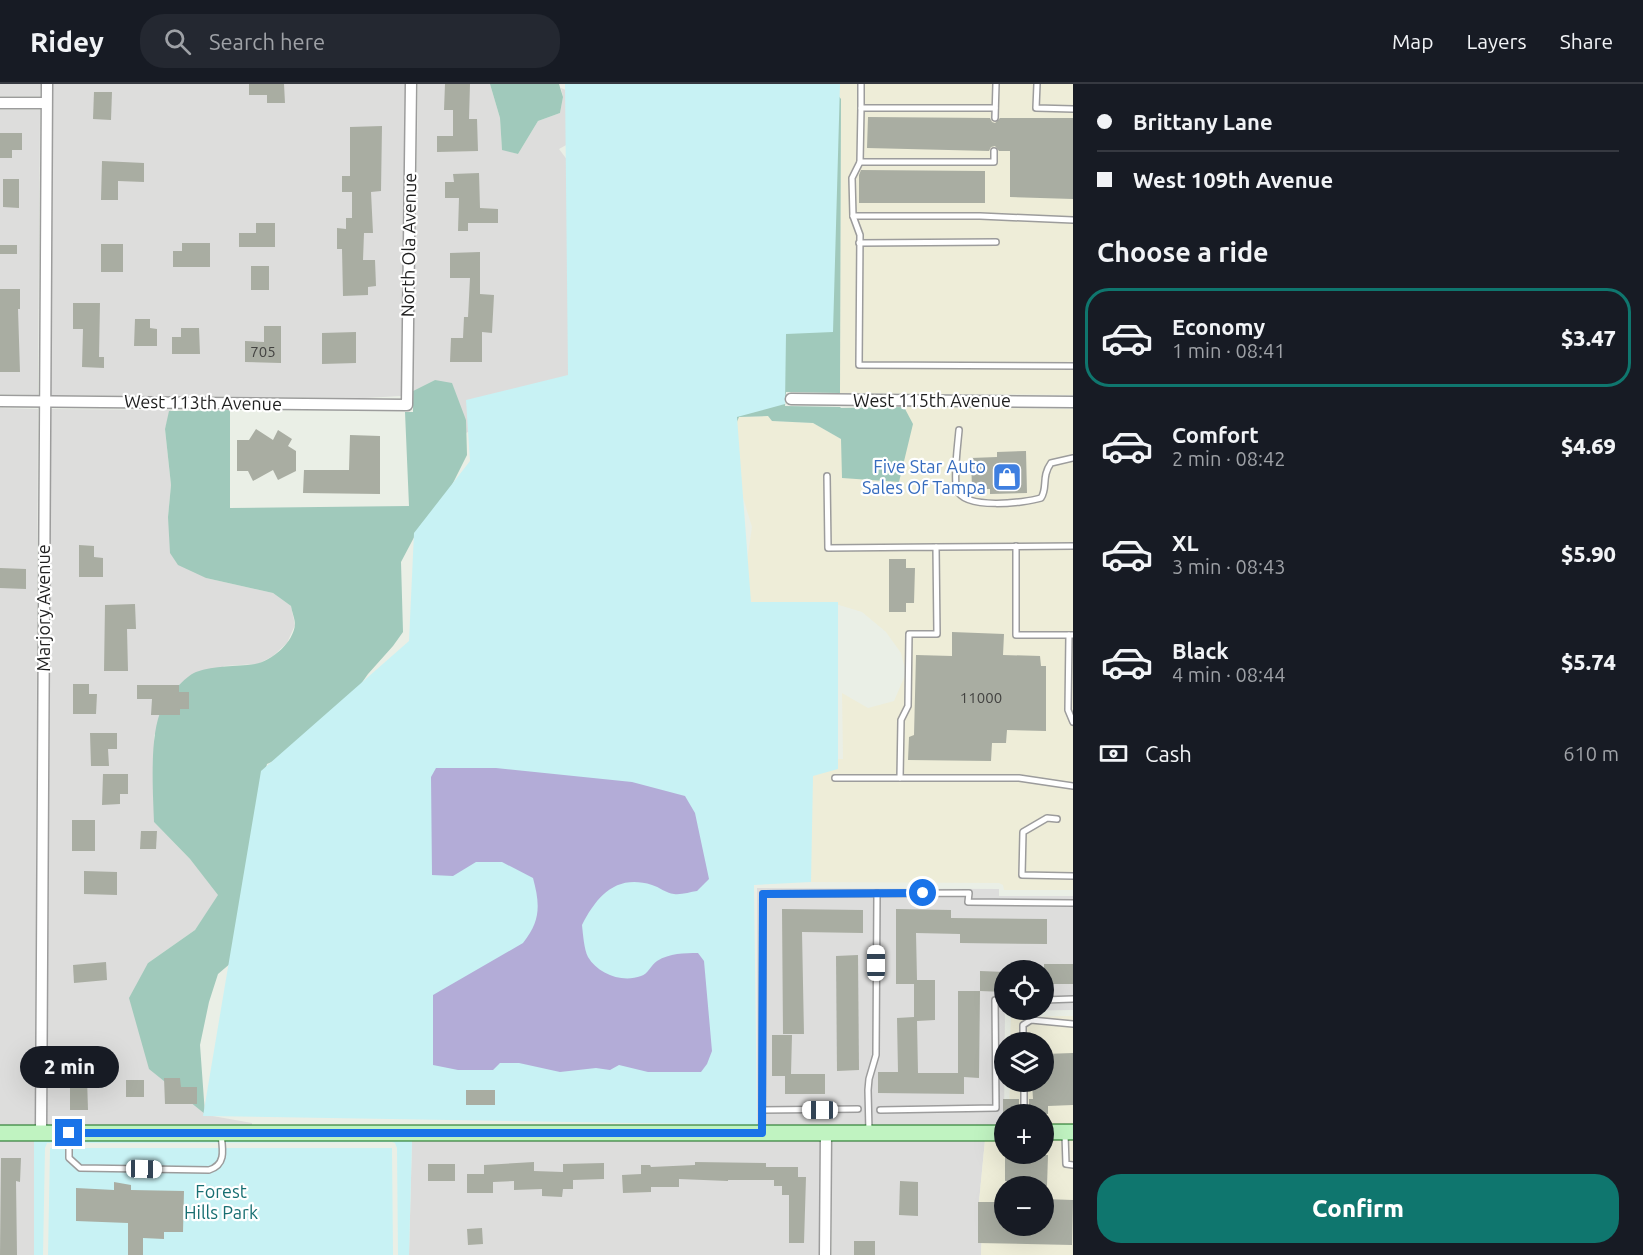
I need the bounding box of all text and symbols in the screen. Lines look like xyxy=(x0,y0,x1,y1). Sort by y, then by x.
search box xyxy=(140,14,560,68)
icon: search xyxy=(161,25,194,58)
text: Ridey xyxy=(30,26,104,57)
text: Search here xyxy=(209,29,325,54)
text: Map xyxy=(1392,29,1433,53)
text: Layers xyxy=(1466,29,1527,53)
text: Share xyxy=(1560,29,1613,53)
text: Brittany Lane xyxy=(1133,109,1273,134)
text: West 109th Avenue xyxy=(1133,167,1333,192)
street label: North Ola Avenue xyxy=(397,173,419,317)
text: Choose a ride xyxy=(1097,237,1269,267)
icon: car xyxy=(1100,311,1154,365)
text: Economy xyxy=(1172,314,1265,339)
text: $3.47 xyxy=(1561,325,1616,350)
text: 1 min · 08:41 xyxy=(1172,339,1286,362)
house number: 705 xyxy=(250,343,276,360)
street label: West 115th Avenue xyxy=(853,390,1011,410)
street label: West 113th Avenue xyxy=(124,391,282,413)
icon: car xyxy=(1100,419,1154,473)
text: Comfort xyxy=(1172,422,1259,447)
text: $4.69 xyxy=(1561,433,1616,458)
text: 2 min · 08:42 xyxy=(1172,447,1286,470)
place label: Five Star Auto Sales Of Tampa xyxy=(862,456,986,497)
shop icon: Five Star Auto Sales Of Tampa xyxy=(991,461,1023,493)
icon: car xyxy=(1100,527,1154,581)
text: XL xyxy=(1172,530,1199,555)
text: $5.90 xyxy=(1561,541,1616,566)
street label: Marjory Avenue xyxy=(33,544,53,672)
text: 3 min · 08:43 xyxy=(1172,555,1286,578)
icon: car xyxy=(1100,635,1154,689)
text: Black xyxy=(1172,638,1229,663)
text: $5.74 xyxy=(1561,649,1616,674)
text: 4 min · 08:44 xyxy=(1172,663,1286,686)
house number: 11000 xyxy=(960,689,1002,706)
icon: cash xyxy=(1097,737,1130,770)
text: Cash xyxy=(1145,741,1192,766)
text: 610 m xyxy=(1563,742,1619,765)
route start xyxy=(909,879,936,906)
car xyxy=(867,945,885,981)
map controls xyxy=(994,960,1054,1236)
button: locate xyxy=(994,960,1054,1020)
button: layers xyxy=(994,1032,1054,1092)
callout: 2 min xyxy=(20,1046,118,1088)
text: 2 min xyxy=(44,1055,95,1078)
car xyxy=(802,1101,838,1119)
button: + xyxy=(994,1104,1054,1164)
route end xyxy=(55,1119,82,1146)
car xyxy=(126,1160,162,1178)
button: Confirm xyxy=(1097,1174,1619,1243)
button: − xyxy=(994,1176,1054,1236)
park label: Forest Hills Park xyxy=(184,1181,258,1222)

